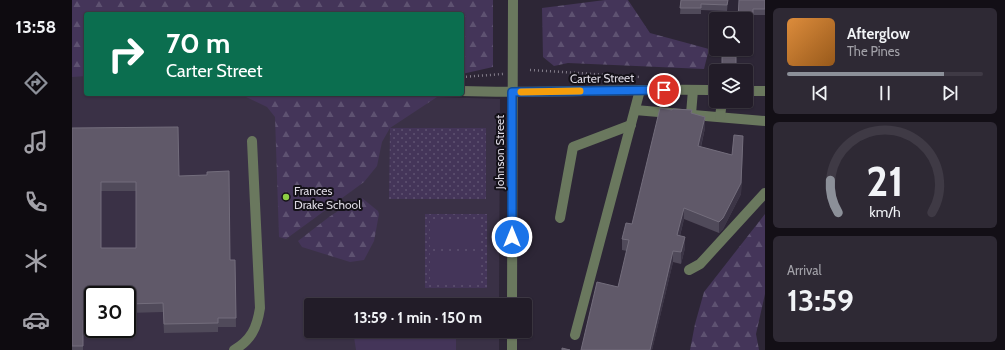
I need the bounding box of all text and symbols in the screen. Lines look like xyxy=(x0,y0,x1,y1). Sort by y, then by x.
map controls xyxy=(709,12,753,108)
button: search xyxy=(709,12,753,56)
text: 13:58 xyxy=(16,16,56,38)
text: Afterglow xyxy=(847,25,910,43)
text: 70 m xyxy=(166,26,230,60)
icon: right xyxy=(100,28,152,80)
text: The Pines xyxy=(847,43,900,59)
text: Carter Street xyxy=(166,60,263,82)
button: layers xyxy=(709,64,753,108)
icon: directions xyxy=(22,69,50,97)
street label: Carter Street xyxy=(570,70,634,86)
pin xyxy=(647,73,681,107)
icon: arrive xyxy=(653,79,675,101)
icon: previous xyxy=(809,82,831,104)
icon: pause xyxy=(874,82,896,104)
icon: next xyxy=(939,82,961,104)
street label: Johnson Street xyxy=(492,115,507,190)
icon: music xyxy=(22,128,50,156)
text: 21 xyxy=(866,156,904,206)
place label: Frances Drake School xyxy=(294,183,361,212)
icon: phone xyxy=(22,188,50,216)
marker: Frances Drake School xyxy=(281,192,291,202)
text: km/h xyxy=(869,203,901,221)
position arrow xyxy=(491,216,533,258)
icon: climate xyxy=(22,247,50,275)
text: Arrival xyxy=(787,262,822,278)
text: 13:59 xyxy=(787,282,854,319)
speed limit sign: 30 xyxy=(84,286,136,338)
icon: car xyxy=(22,306,50,334)
text: 13:59 · 1 min · 150 m xyxy=(354,309,482,327)

